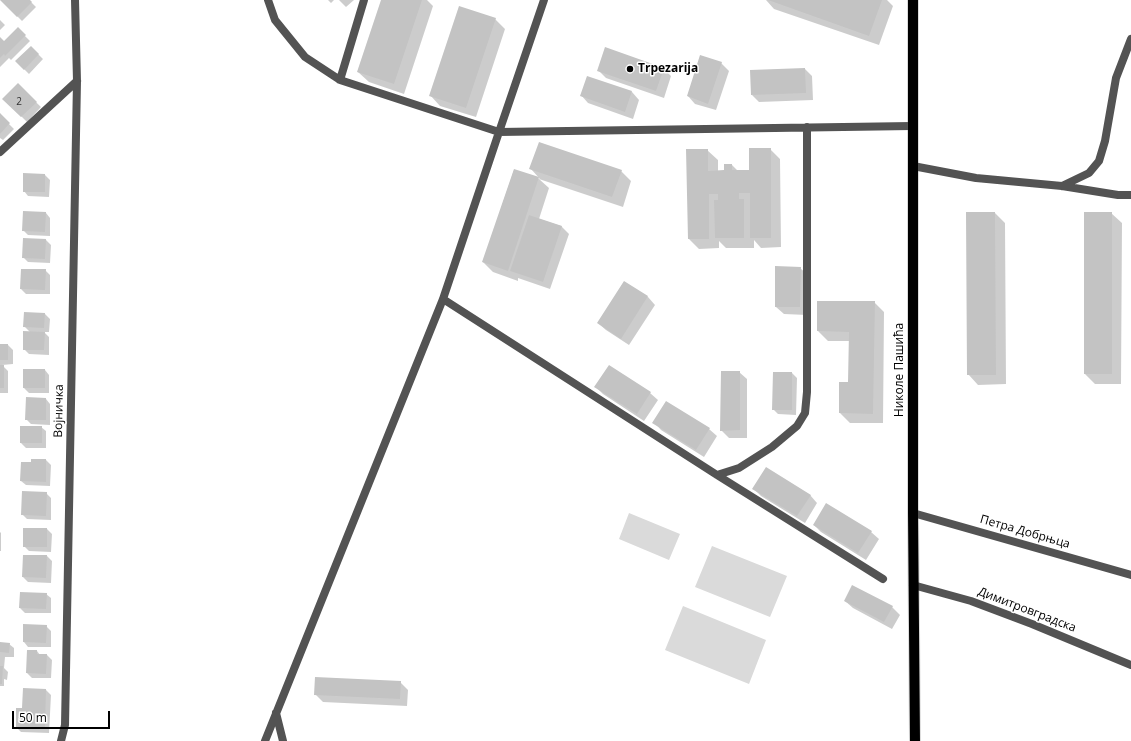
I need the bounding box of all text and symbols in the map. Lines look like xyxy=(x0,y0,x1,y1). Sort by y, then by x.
place label: Trpezarija xyxy=(638,62,698,76)
marker: Trpezarija xyxy=(625,64,635,74)
house number: 2 xyxy=(16,96,22,108)
street label: Николе Пашића xyxy=(893,323,907,417)
street label: Војничка xyxy=(51,384,67,438)
street label: Петра Добрњца xyxy=(978,512,1072,552)
street label: Димитровградска xyxy=(976,585,1078,635)
scale bar xyxy=(14,703,112,729)
text: 50 m xyxy=(19,709,47,726)

